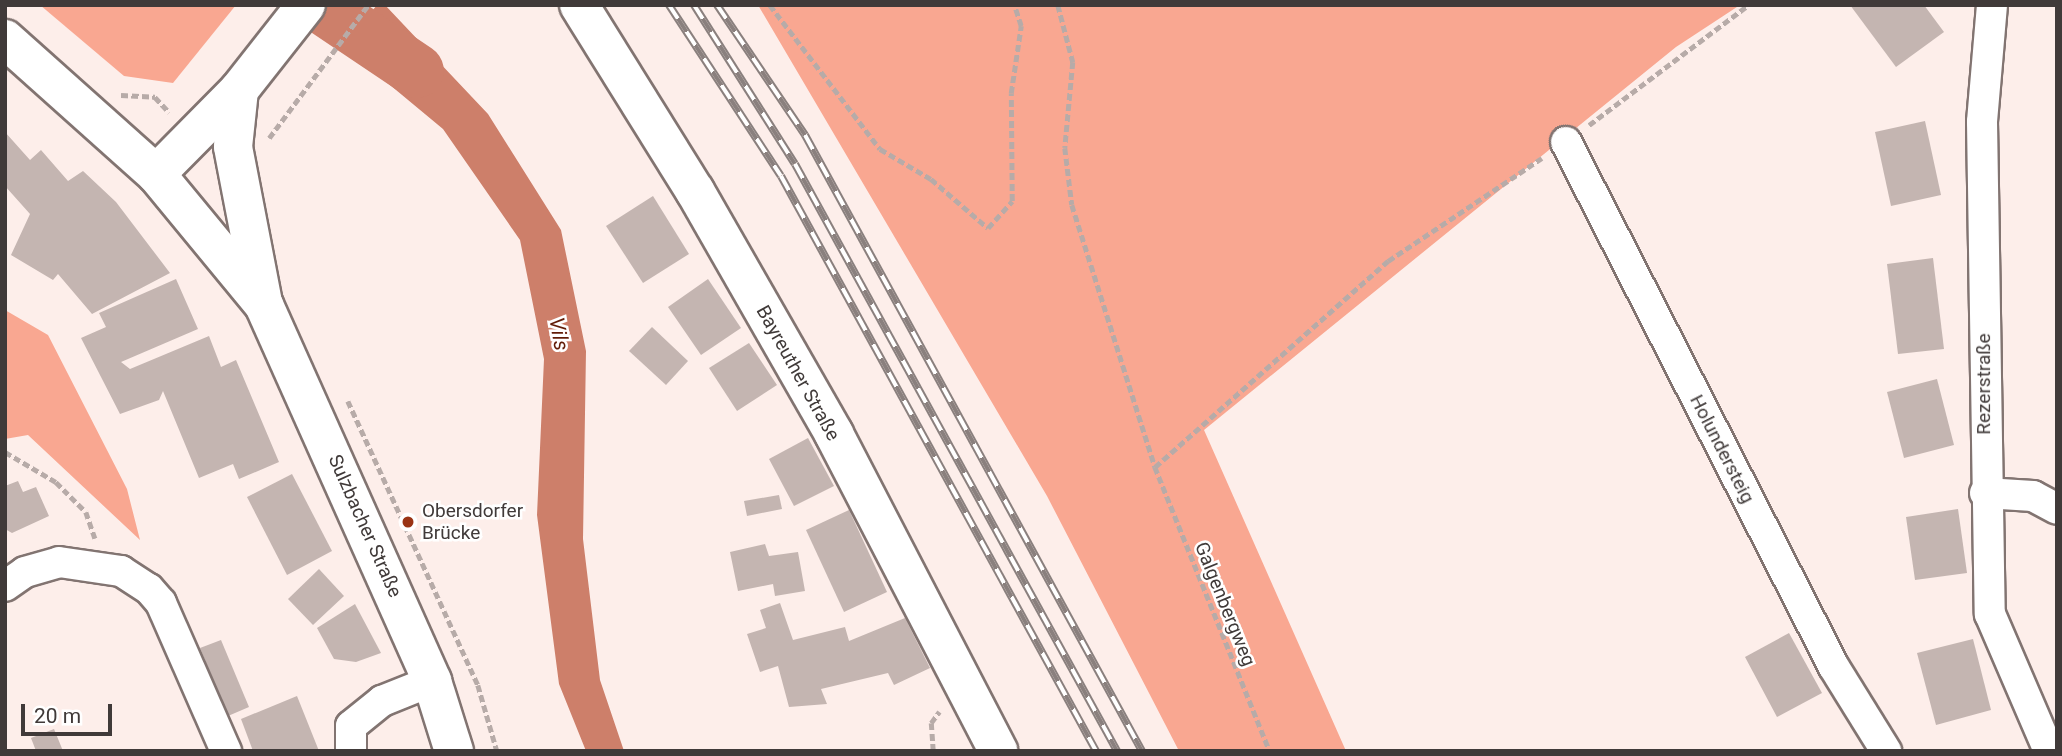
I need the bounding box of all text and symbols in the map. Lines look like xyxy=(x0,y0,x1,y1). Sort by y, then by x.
street label: Bayreuther Straße xyxy=(751,301,845,445)
water label: Vils xyxy=(544,315,574,353)
street label: Rezerstraße xyxy=(1973,333,1995,435)
street label: Holundersteig xyxy=(1685,391,1759,507)
street label: Sulzbacher Straße xyxy=(323,451,407,601)
place label: Obersdorfer Brücke xyxy=(422,500,523,544)
marker: Obersdorfer Brücke xyxy=(400,514,416,530)
street label: Galgenbergweg xyxy=(1190,539,1260,669)
scale bar xyxy=(24,690,116,734)
text: 20 m xyxy=(34,704,81,728)

